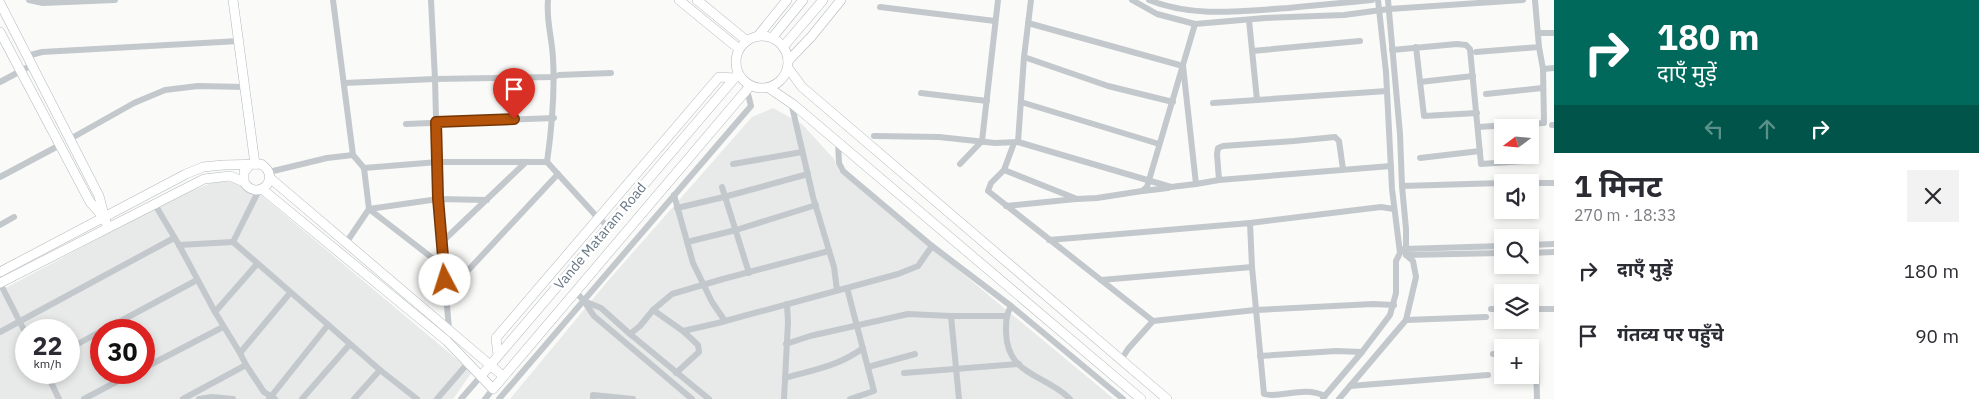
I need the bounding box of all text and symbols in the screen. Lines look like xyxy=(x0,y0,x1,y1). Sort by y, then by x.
text: 180 m xyxy=(1657,14,1760,60)
icon: right xyxy=(1574,20,1639,85)
text: दाएँ मुड़ें xyxy=(1657,58,1717,87)
pin xyxy=(493,68,535,119)
icon: arrive xyxy=(500,75,528,103)
icon: left xyxy=(1700,115,1728,143)
icon: ahead xyxy=(1753,115,1781,143)
icon: right xyxy=(1806,115,1834,143)
north arrow xyxy=(1494,119,1539,164)
map controls xyxy=(1494,119,1539,384)
text: 1 मिनट xyxy=(1574,166,1662,205)
button: close xyxy=(1907,170,1959,222)
button: sound xyxy=(1494,174,1539,219)
street label: Vande Mataram Road xyxy=(550,179,650,293)
text: 270 m · 18:33 xyxy=(1574,205,1676,225)
button: search xyxy=(1494,229,1539,274)
position arrow xyxy=(418,253,470,305)
icon: right xyxy=(1574,257,1602,285)
text: दाएँ मुड़ें xyxy=(1617,257,1673,281)
text: 180 m xyxy=(1904,259,1959,283)
button: layers xyxy=(1494,284,1539,329)
speed limit sign: 30 xyxy=(90,319,155,384)
icon: arrive xyxy=(1574,322,1602,350)
text: गंतव्य पर पहुँचे xyxy=(1617,322,1724,346)
text: 90 m xyxy=(1915,324,1959,348)
text: 22 xyxy=(32,329,63,362)
button: + xyxy=(1494,339,1539,384)
text: km/h xyxy=(33,356,62,371)

